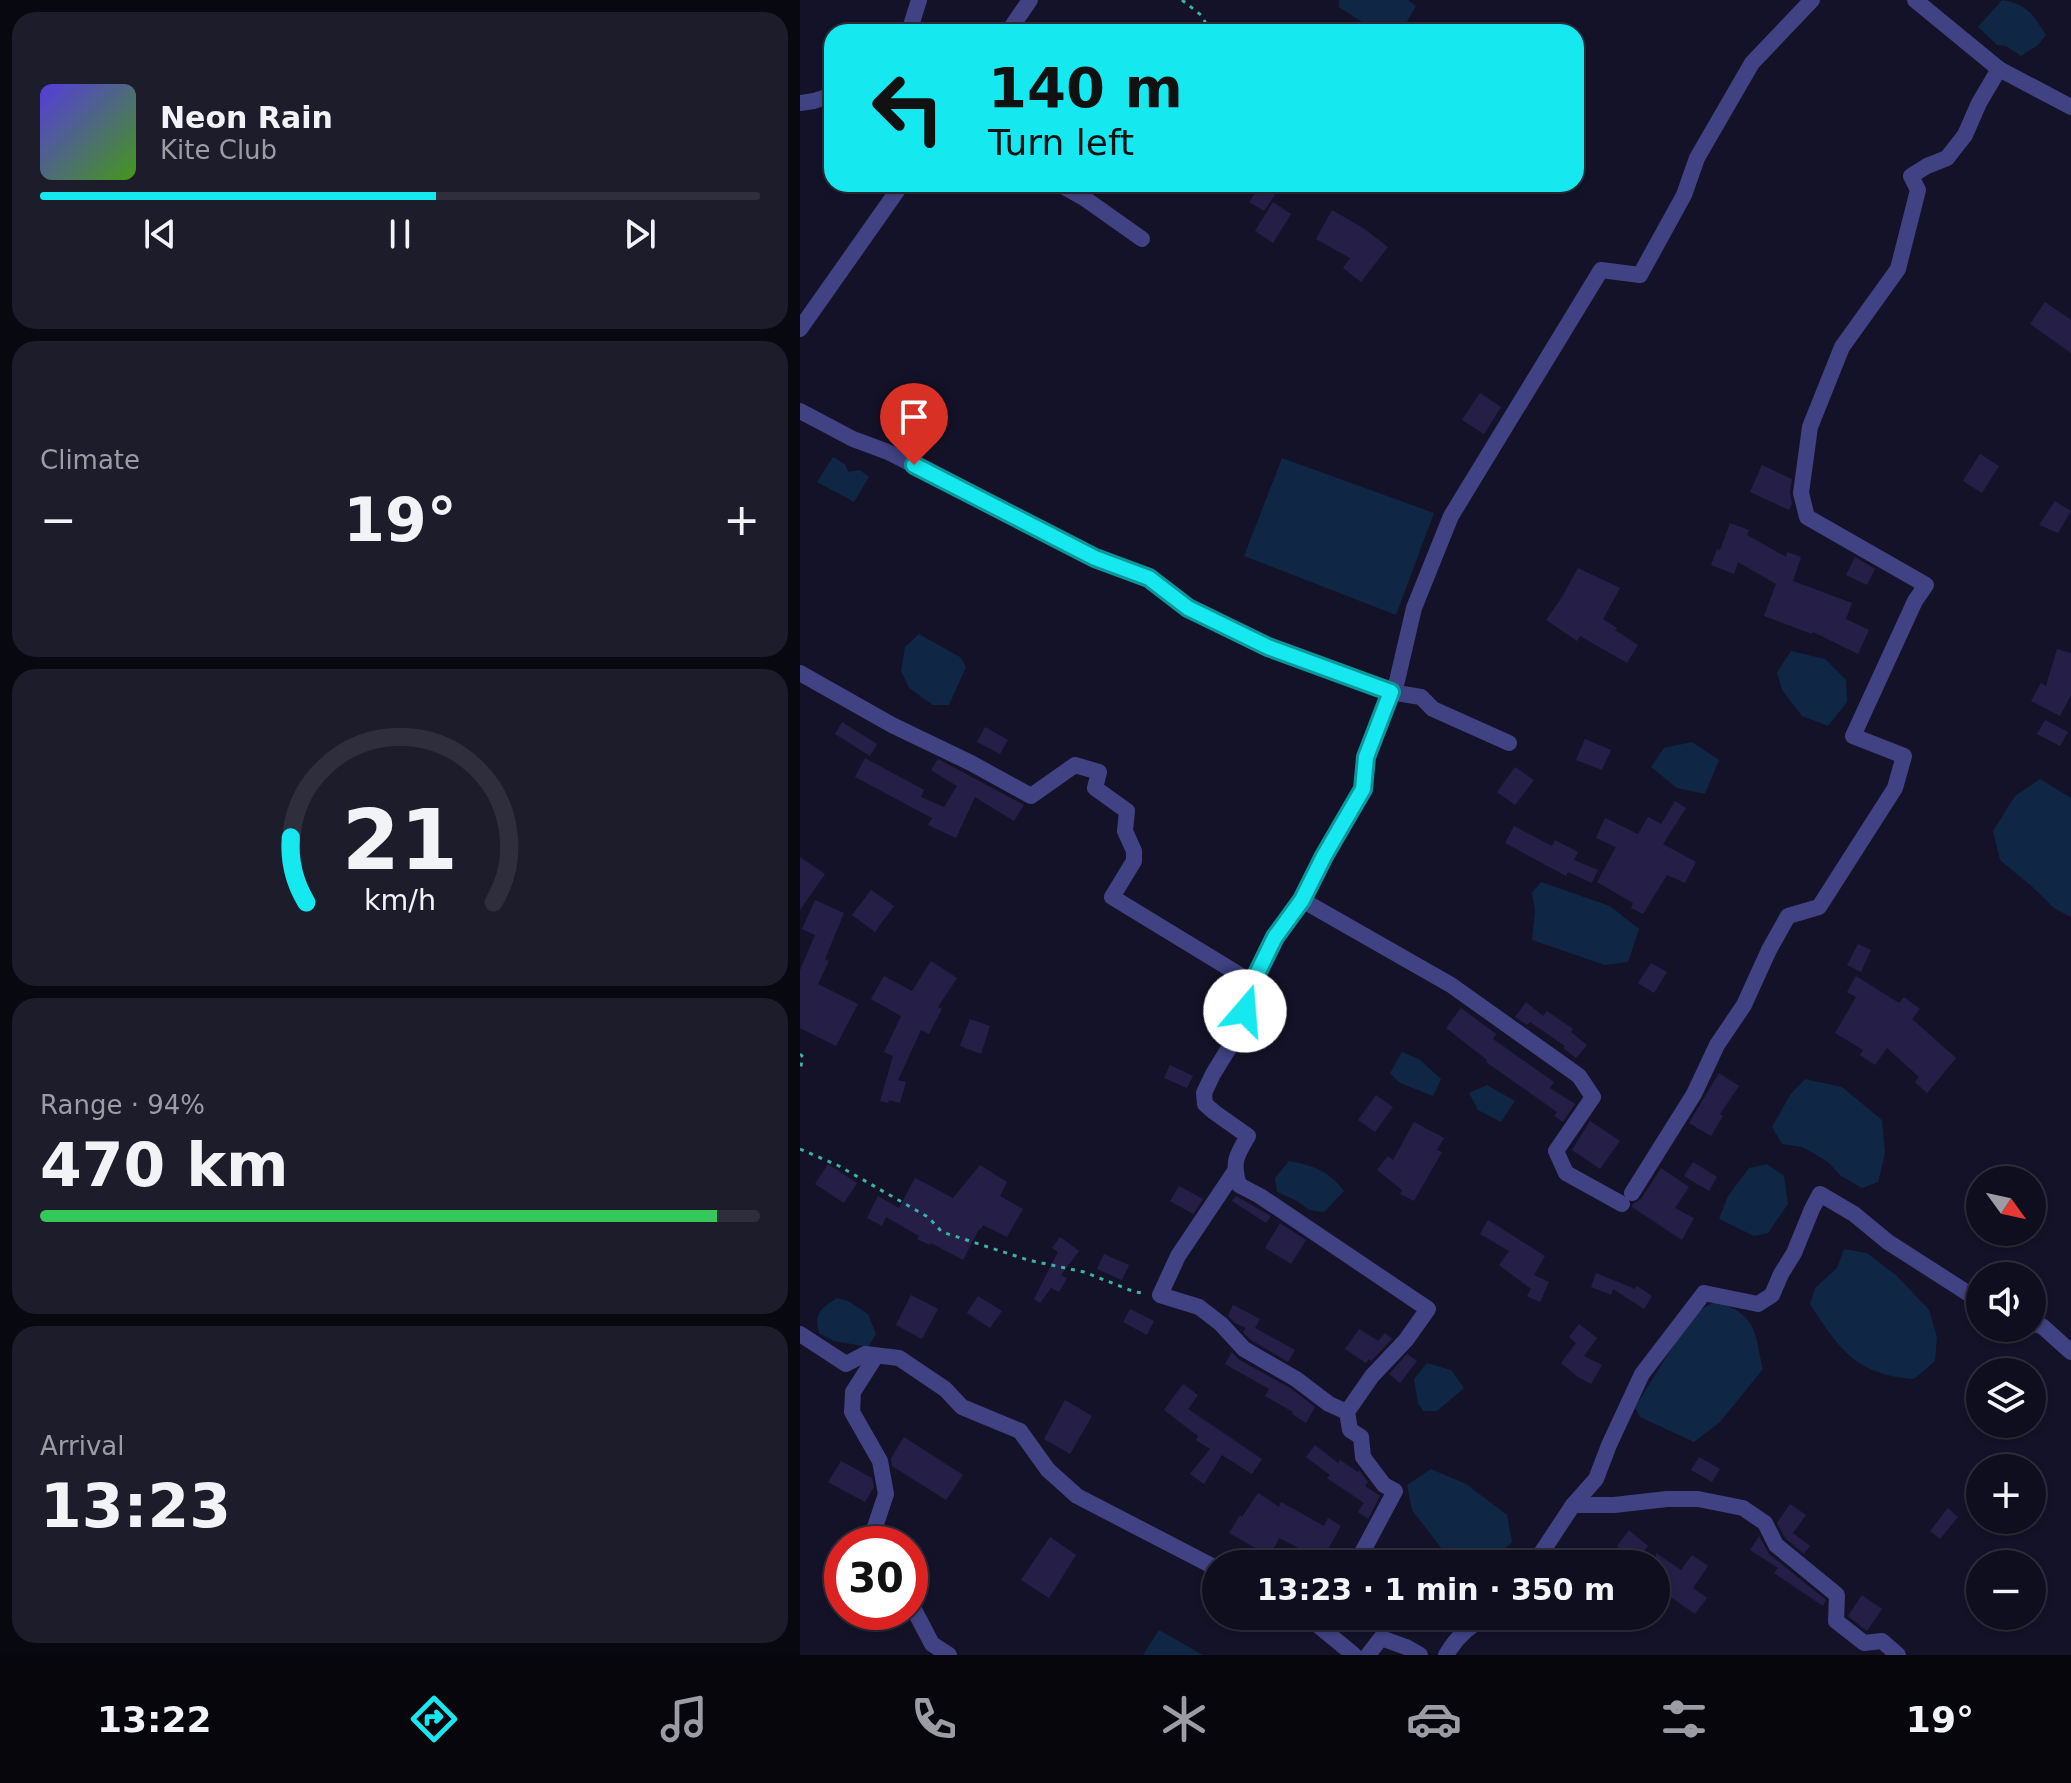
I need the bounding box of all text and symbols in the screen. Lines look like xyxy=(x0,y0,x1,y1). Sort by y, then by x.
text: 140 m xyxy=(988,55,1183,120)
icon: left xyxy=(856,56,960,160)
text: Neon Rain xyxy=(160,100,333,135)
text: Turn left xyxy=(988,122,1134,163)
text: Kite Club xyxy=(160,135,277,165)
icon: previous xyxy=(138,212,182,256)
icon: pause xyxy=(378,212,422,256)
icon: next xyxy=(618,212,662,256)
pin xyxy=(880,383,948,465)
icon: arrive xyxy=(892,395,936,439)
text: Climate xyxy=(40,445,140,475)
text: 19° xyxy=(343,485,457,555)
text: − xyxy=(40,494,77,545)
text: + xyxy=(723,494,760,545)
text: 21 xyxy=(342,792,458,889)
text: km/h xyxy=(364,884,436,918)
position arrow xyxy=(1203,969,1287,1053)
text: Range · 94% xyxy=(40,1090,205,1120)
text: 470 km xyxy=(40,1130,289,1200)
north arrow xyxy=(1966,1166,2046,1246)
map controls xyxy=(1966,1166,2046,1630)
button: sound xyxy=(1966,1262,2046,1342)
button: layers xyxy=(1966,1358,2046,1438)
text: Arrival xyxy=(40,1431,124,1461)
button: + xyxy=(1966,1454,2046,1534)
text: 13:23 xyxy=(40,1471,231,1541)
speed limit sign: 30 xyxy=(824,1526,928,1630)
button: − xyxy=(1966,1550,2046,1630)
text: 13:23 · 1 min · 350 m xyxy=(1257,1572,1615,1607)
icon: directions xyxy=(406,1691,462,1747)
icon: music xyxy=(656,1691,712,1747)
icon: phone xyxy=(906,1691,962,1747)
icon: climate xyxy=(1156,1691,1212,1747)
icon: car xyxy=(1406,1691,1462,1747)
icon: filters xyxy=(1656,1691,1712,1747)
text: 13:22 xyxy=(97,1699,212,1740)
text: 19° xyxy=(1906,1699,1974,1740)

